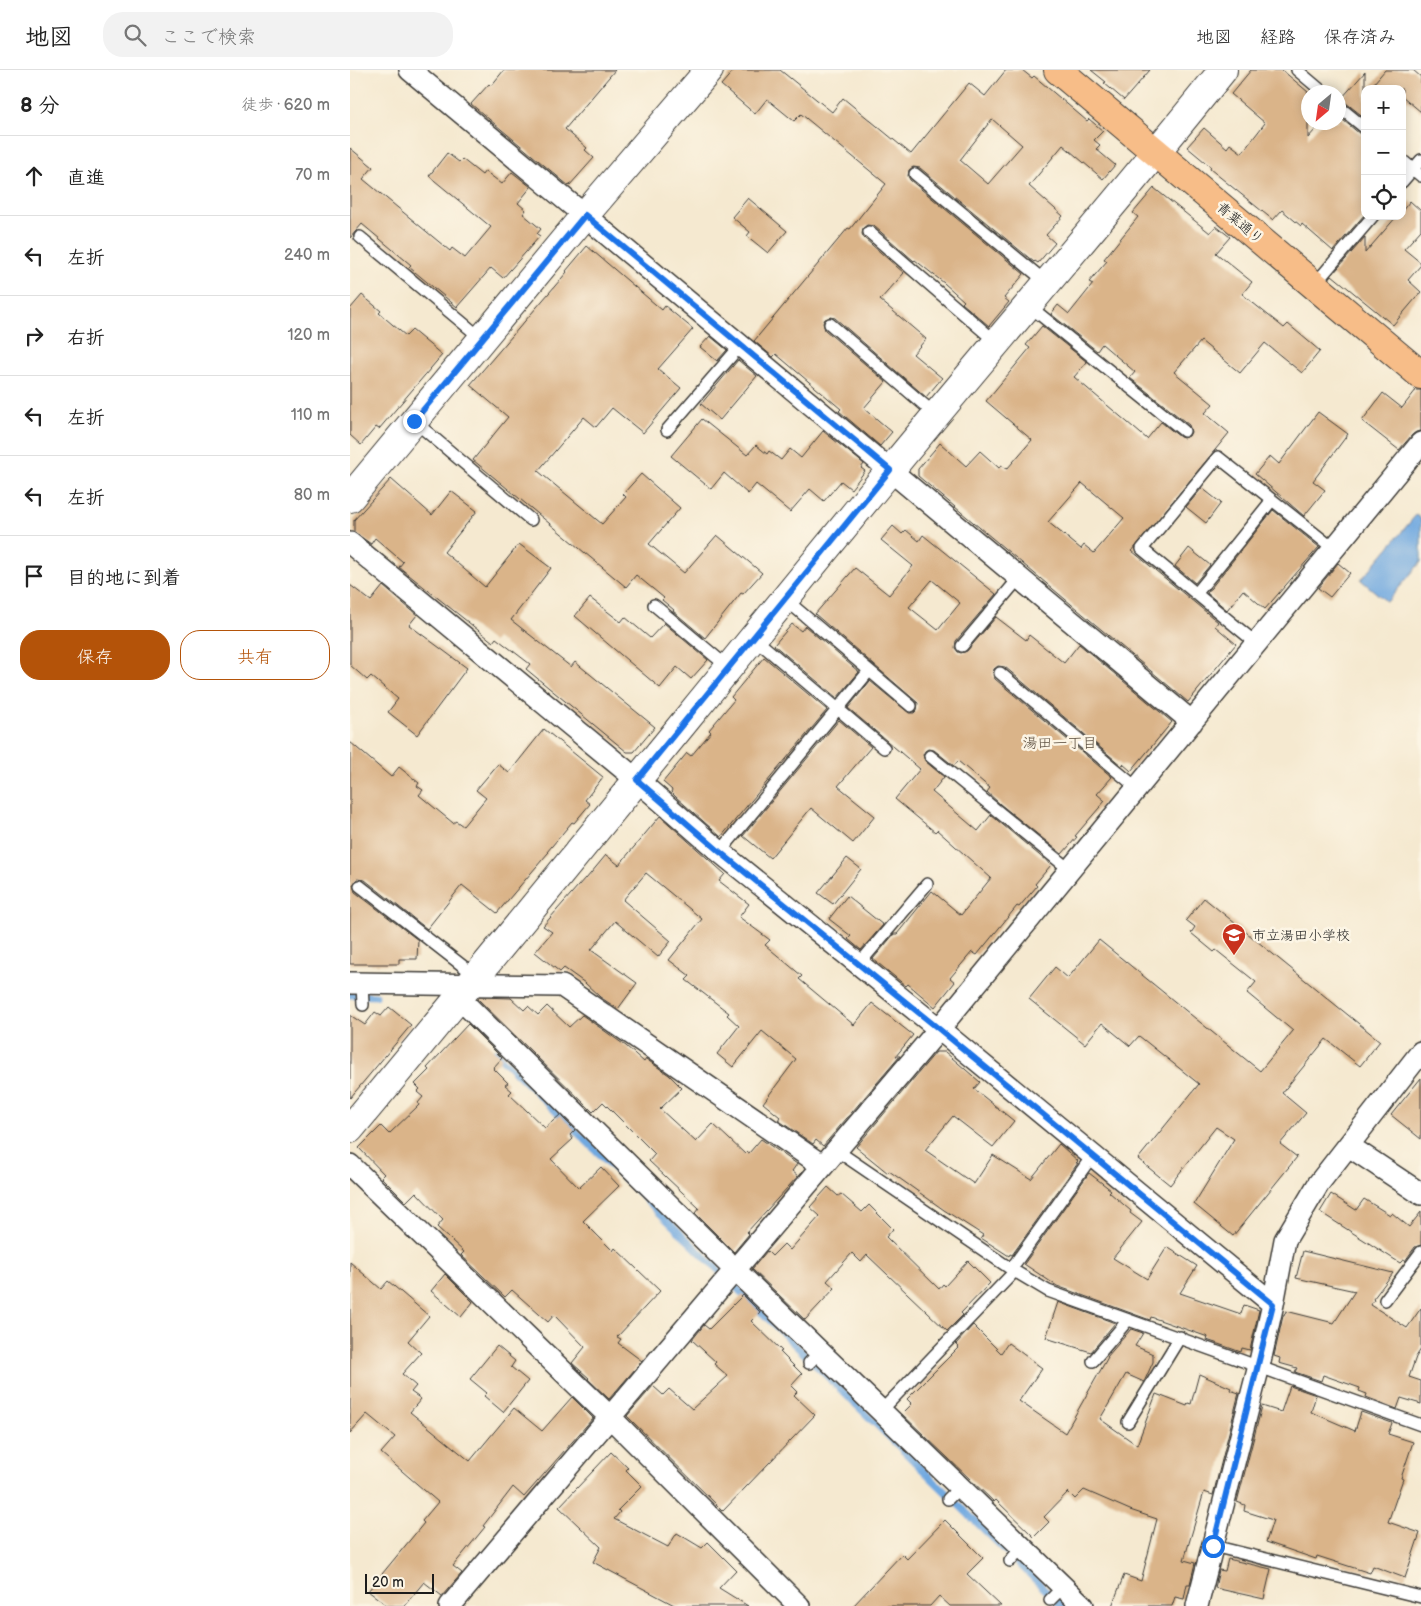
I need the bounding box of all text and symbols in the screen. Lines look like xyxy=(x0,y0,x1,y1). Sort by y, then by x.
search box xyxy=(103,12,453,57)
icon: search xyxy=(121,21,149,49)
text: 地図 xyxy=(25,23,73,52)
text: ここで検索 xyxy=(161,26,256,49)
text: 地図 xyxy=(1196,27,1232,48)
text: 経路 xyxy=(1260,27,1296,48)
text: 保存済み xyxy=(1324,27,1396,48)
north arrow xyxy=(1301,85,1346,130)
map controls xyxy=(1361,85,1406,220)
button: + xyxy=(1361,85,1406,130)
text: 8 分 xyxy=(20,93,59,118)
text: 徒歩 · 620 m xyxy=(241,96,330,115)
button: − xyxy=(1361,130,1406,175)
icon: ahead xyxy=(20,162,48,190)
text: 70 m xyxy=(295,166,330,185)
text: 直進 xyxy=(67,167,105,190)
button: locate xyxy=(1361,175,1406,220)
street label: 青葉通り xyxy=(1213,198,1267,248)
icon: left xyxy=(20,242,48,270)
text: 240 m xyxy=(284,246,330,265)
text: 左折 xyxy=(67,247,105,270)
icon: right xyxy=(20,322,48,350)
text: 120 m xyxy=(287,326,330,345)
text: 右折 xyxy=(67,327,105,350)
icon: left xyxy=(20,402,48,430)
text: 110 m xyxy=(291,406,330,425)
text: 左折 xyxy=(67,407,105,430)
route end xyxy=(403,410,426,433)
icon: left xyxy=(20,482,48,510)
text: 80 m xyxy=(294,486,330,505)
text: 左折 xyxy=(67,487,105,510)
icon: arrive xyxy=(20,562,48,590)
text: 目的地に到着 xyxy=(67,567,181,590)
button: 保存 xyxy=(20,630,170,680)
button: 共有 xyxy=(180,630,330,680)
district label: 湯田一丁目 xyxy=(1022,734,1098,753)
school or university icon: 市立湯田小学校 xyxy=(1221,922,1247,956)
place label: 市立湯田小学校 xyxy=(1252,927,1350,944)
route start xyxy=(1202,1535,1225,1558)
scale bar xyxy=(365,1571,434,1594)
text: 20 m xyxy=(372,1574,404,1591)

